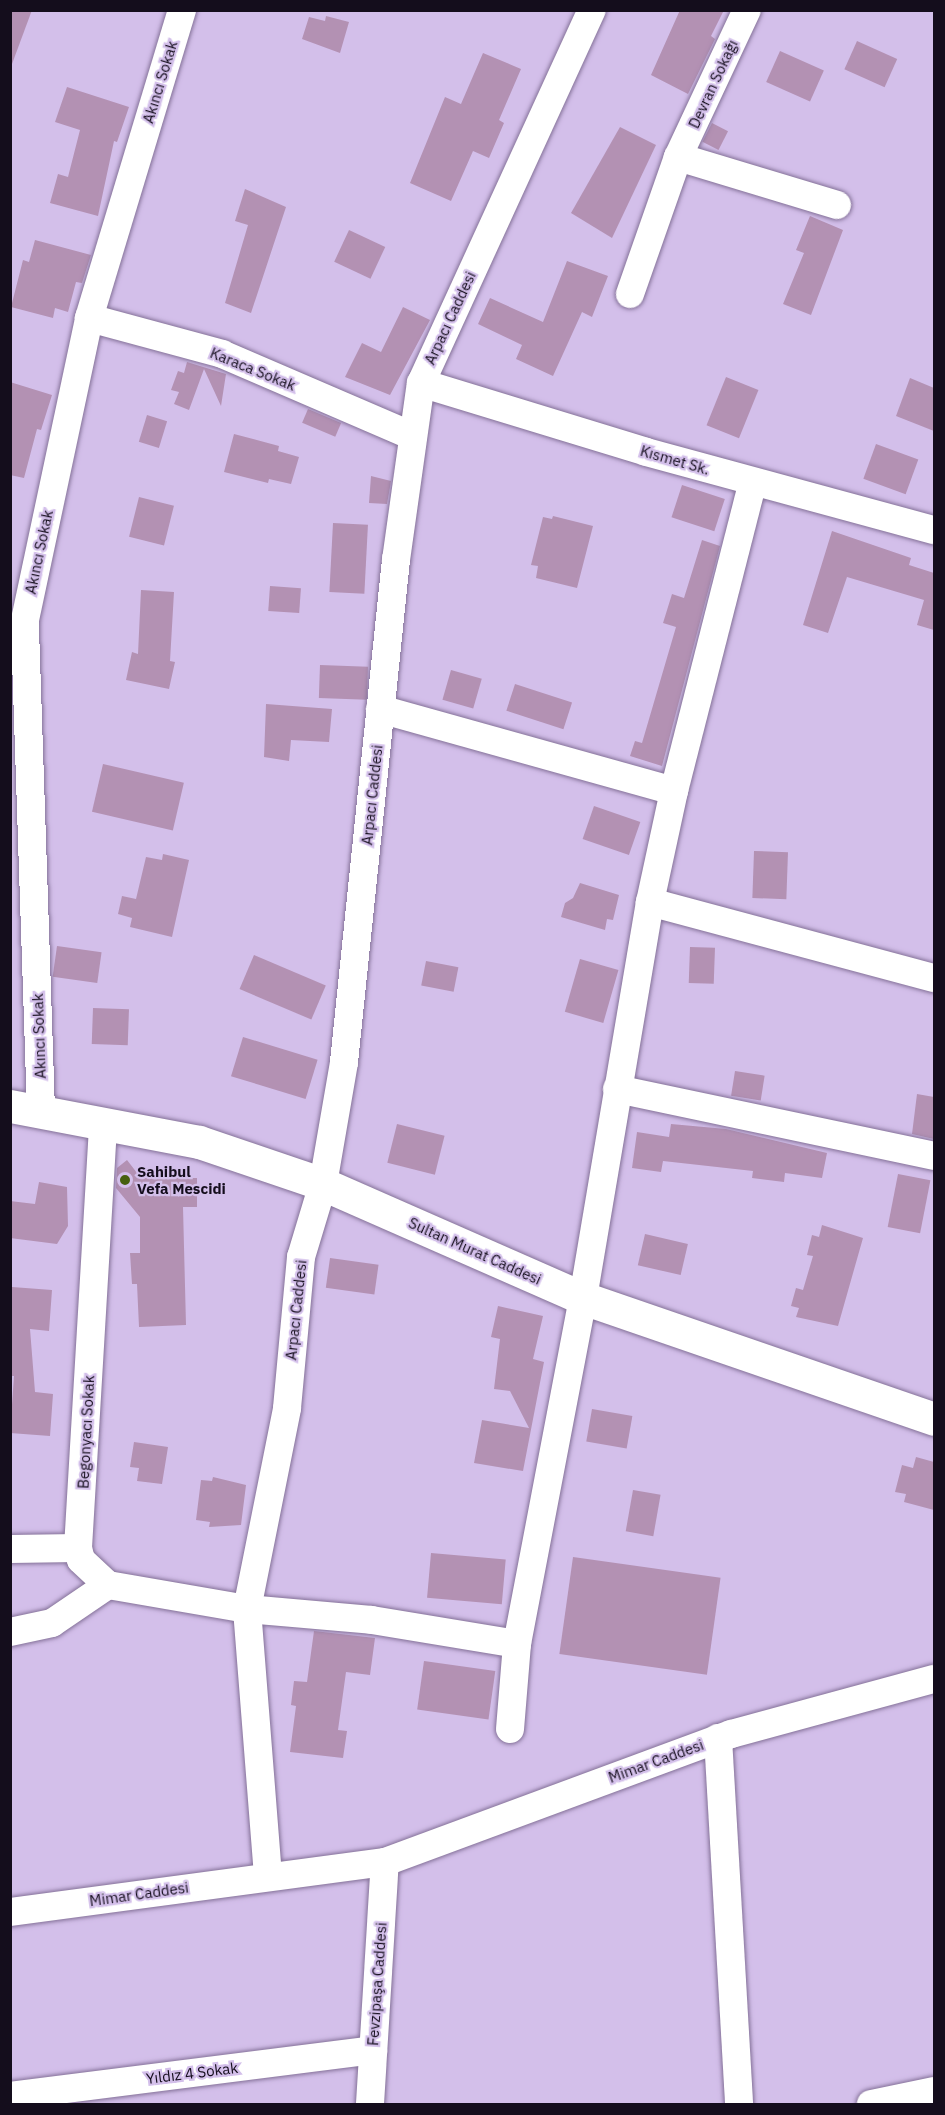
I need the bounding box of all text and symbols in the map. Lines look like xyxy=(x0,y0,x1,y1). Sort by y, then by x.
street label: Devran Sokağı xyxy=(685,37,741,131)
street label: Akıncı Sokak xyxy=(139,38,181,126)
street label: Arpacı Caddesi xyxy=(421,269,479,367)
street label: Karaca Sokak xyxy=(208,344,298,394)
street label: Kısmet Sk. xyxy=(638,442,712,478)
street label: Akıncı Sokak xyxy=(21,508,57,596)
street label: Arpacı Caddesi xyxy=(358,744,386,846)
street label: Akıncı Sokak xyxy=(29,993,49,1079)
place label: Sahibul Vefa Mescidi xyxy=(137,1162,226,1197)
marker: Sahibul Vefa Mescidi xyxy=(118,1173,132,1187)
street label: Sultan Murat Caddesi xyxy=(406,1214,544,1288)
street label: Arpacı Caddesi xyxy=(282,1259,310,1361)
street label: Begonyacı Sokak xyxy=(74,1375,98,1489)
street label: Mimar Caddesi xyxy=(606,1735,706,1787)
street label: Mimar Caddesi xyxy=(88,1878,190,1910)
street label: Fevzipaşa Caddesi xyxy=(364,1922,390,2046)
street label: Yıldız 4 Sokak xyxy=(145,2058,239,2088)

